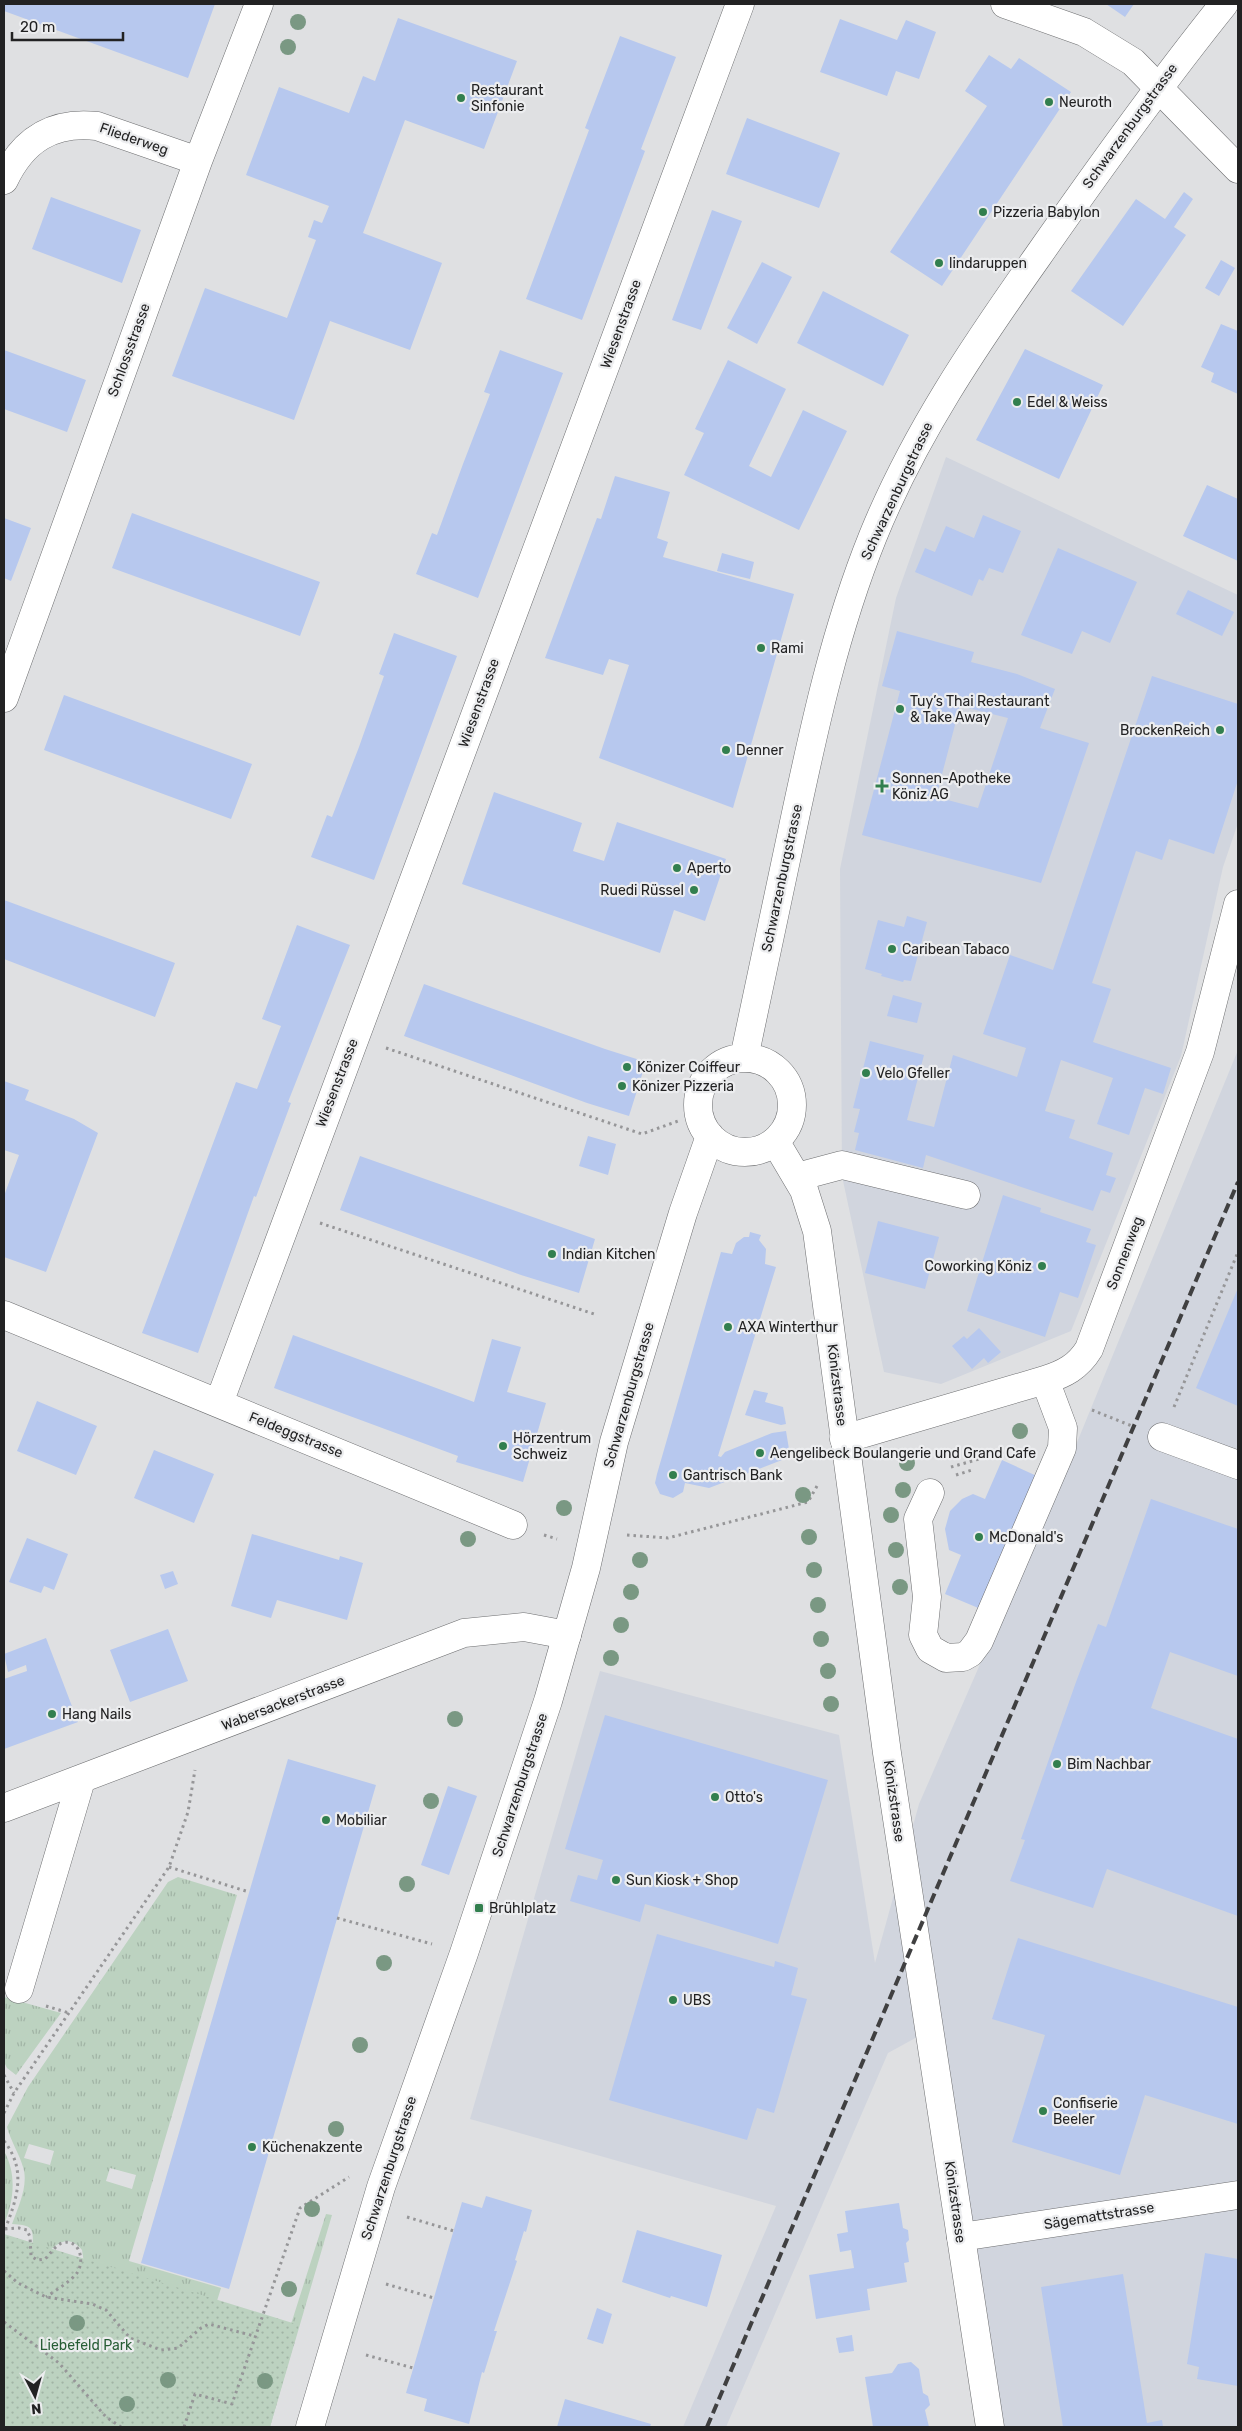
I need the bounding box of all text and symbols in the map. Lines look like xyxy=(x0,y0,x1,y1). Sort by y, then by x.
scale bar xyxy=(12,10,124,42)
text: 20 m xyxy=(20,18,55,36)
street label: Schwarzenburgstrasse xyxy=(1079,60,1181,192)
place label: Restaurant Sinfonie xyxy=(471,82,544,115)
marker: Restaurant Sinfonie xyxy=(455,92,467,104)
place label: Neuroth xyxy=(1059,94,1112,111)
marker: Neuroth xyxy=(1043,96,1055,108)
street label: Fliederweg xyxy=(97,119,171,159)
place label: Pizzeria Babylon xyxy=(993,204,1100,221)
marker: Pizzeria Babylon xyxy=(977,206,989,218)
place label: lindaruppen xyxy=(949,255,1027,272)
marker: lindaruppen xyxy=(933,257,945,269)
street label: Wiesenstrasse xyxy=(597,277,645,371)
street label: Schlossstrasse xyxy=(104,301,154,399)
place label: Edel & Weiss xyxy=(1027,394,1108,411)
marker: Edel & Weiss xyxy=(1011,396,1023,408)
street label: Schwarzenburgstrasse xyxy=(858,419,937,563)
place label: Rami xyxy=(771,640,804,657)
marker: Rami xyxy=(755,642,767,654)
street label: Wiesenstrasse xyxy=(455,656,503,750)
place label: Tuy’s Thai Restaurant & Take Away xyxy=(910,693,1050,726)
marker: Tuy’s Thai Restaurant & Take Away xyxy=(894,703,906,715)
place label: BrockenReich xyxy=(1120,722,1210,739)
marker: BrockenReich xyxy=(1214,724,1226,736)
place label: Denner xyxy=(736,742,784,759)
marker: Denner xyxy=(720,744,732,756)
place label: Sonnen-Apotheke Köniz AG xyxy=(892,770,1011,803)
marker: Sonnen-Apotheke Köniz AG xyxy=(876,780,888,792)
street label: Schwarzenburgstrasse xyxy=(758,803,806,953)
place label: Aperto xyxy=(687,860,731,877)
marker: Aperto xyxy=(671,862,683,874)
place label: Ruedi Rüssel xyxy=(600,882,684,899)
marker: Ruedi Rüssel xyxy=(688,884,700,896)
place label: Caribean Tabaco xyxy=(902,941,1010,958)
marker: Caribean Tabaco xyxy=(886,943,898,955)
street label: Wiesenstrasse xyxy=(312,1036,362,1130)
place label: Könizer Coiffeur xyxy=(637,1059,741,1076)
marker: Könizer Coiffeur xyxy=(621,1061,633,1073)
place label: Velo Gfeller xyxy=(876,1065,950,1082)
marker: Velo Gfeller xyxy=(860,1067,872,1079)
place label: Könizer Pizzeria xyxy=(632,1078,734,1095)
marker: Könizer Pizzeria xyxy=(616,1080,628,1092)
street label: Sonnenweg xyxy=(1103,1214,1147,1292)
place label: Indian Kitchen xyxy=(562,1246,656,1263)
marker: Indian Kitchen xyxy=(546,1248,558,1260)
place label: Coworking Köniz xyxy=(925,1258,1032,1275)
marker: Coworking Köniz xyxy=(1036,1260,1048,1272)
place label: AXA Winterthur xyxy=(738,1319,839,1336)
street label: Schwarzenburgstrasse xyxy=(600,1320,658,1470)
marker: AXA Winterthur xyxy=(722,1321,734,1333)
street label: Könizstrasse xyxy=(824,1343,850,1427)
street label: Feldeggstrasse xyxy=(247,1408,346,1462)
place label: Hörzentrum Schweiz xyxy=(513,1430,591,1463)
marker: Hörzentrum Schweiz xyxy=(497,1440,509,1452)
place label: Aengelibeck Boulangerie und Grand Cafe xyxy=(770,1445,1036,1462)
marker: Aengelibeck Boulangerie und Grand Cafe xyxy=(754,1447,766,1459)
place label: Gantrisch Bank xyxy=(683,1467,783,1484)
marker: Gantrisch Bank xyxy=(667,1469,679,1481)
place label: McDonald's xyxy=(989,1529,1063,1546)
marker: McDonald's xyxy=(973,1531,985,1543)
street label: Wabersackerstrasse xyxy=(219,1672,347,1734)
place label: Hang Nails xyxy=(62,1706,131,1723)
marker: Hang Nails xyxy=(46,1708,58,1720)
street label: Schwarzenburgstrasse xyxy=(489,1711,551,1859)
place label: Bim Nachbar xyxy=(1067,1756,1151,1773)
marker: Bim Nachbar xyxy=(1051,1758,1063,1770)
street label: Könizstrasse xyxy=(880,1759,908,1843)
place label: Otto's xyxy=(725,1789,763,1806)
marker: Otto's xyxy=(709,1791,721,1803)
place label: Mobiliar xyxy=(336,1812,387,1829)
marker: Mobiliar xyxy=(320,1814,332,1826)
place label: Sun Kiosk + Shop xyxy=(626,1872,738,1889)
marker: Sun Kiosk + Shop xyxy=(610,1874,622,1886)
place label: Brühlplatz xyxy=(489,1900,556,1917)
marker: Brühlplatz xyxy=(473,1902,485,1914)
place label: UBS xyxy=(683,1992,711,2009)
marker: UBS xyxy=(667,1994,679,2006)
street label: Schwarzenburgstrasse xyxy=(358,2094,420,2242)
place label: Confiserie Beeler xyxy=(1053,2095,1118,2128)
marker: Confiserie Beeler xyxy=(1037,2105,1049,2117)
place label: Küchenakzente xyxy=(262,2139,363,2156)
marker: Küchenakzente xyxy=(246,2141,258,2153)
street label: Könizstrasse xyxy=(941,2160,969,2244)
street label: Sägemattstrasse xyxy=(1043,2199,1155,2233)
park label: Liebefeld Park xyxy=(40,2337,133,2354)
north arrow xyxy=(10,2371,60,2421)
text: N xyxy=(30,2399,42,2417)

